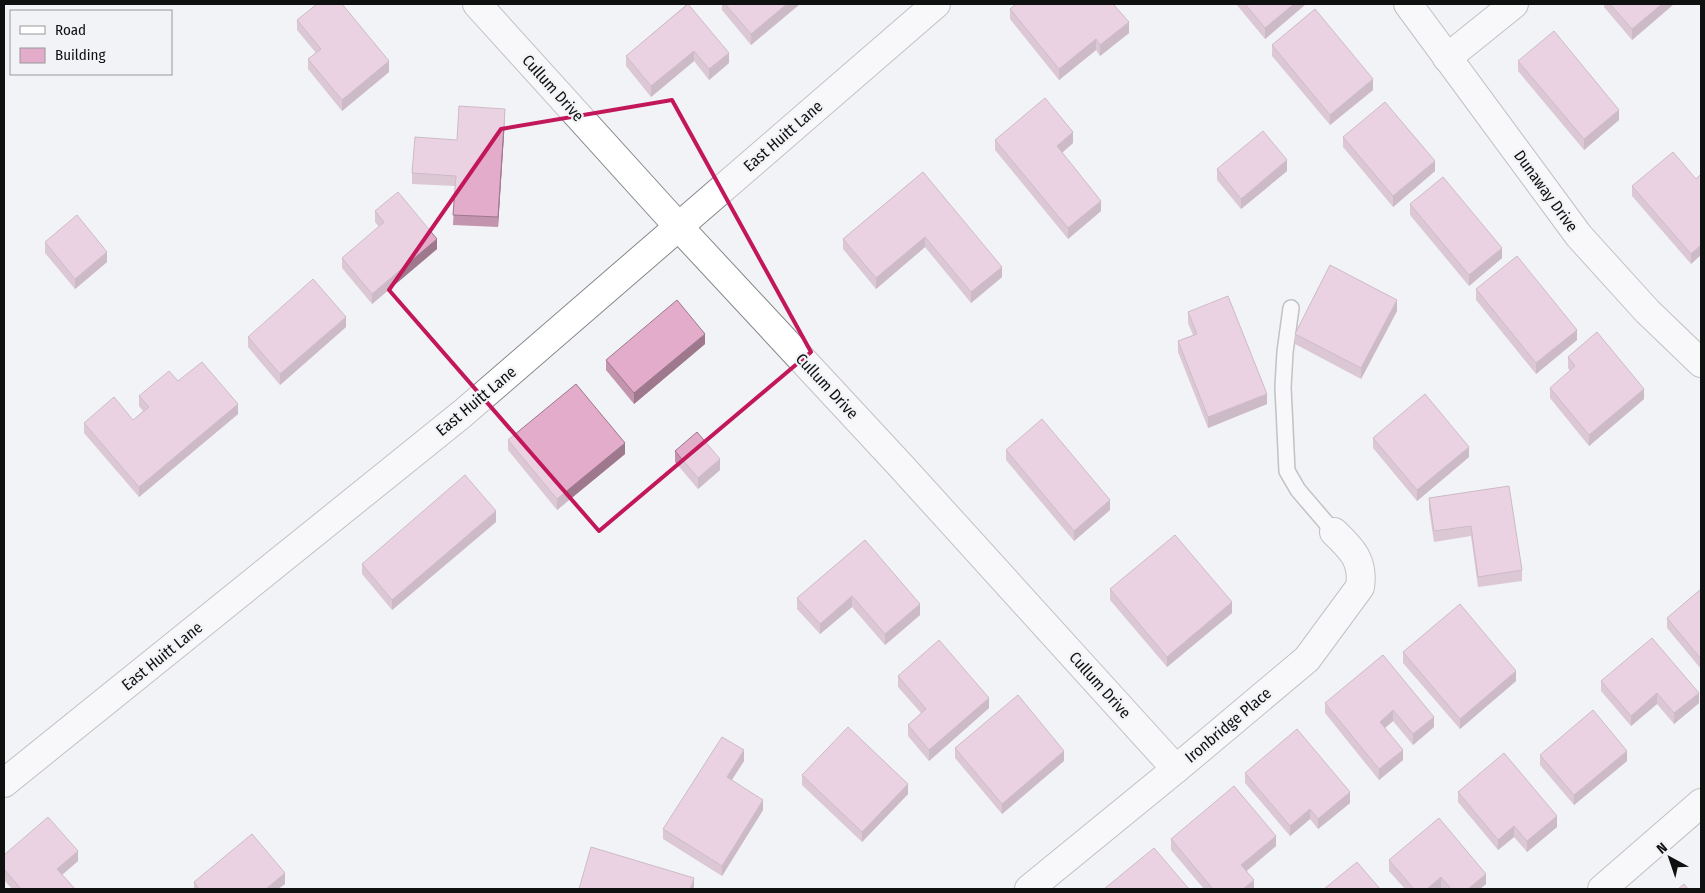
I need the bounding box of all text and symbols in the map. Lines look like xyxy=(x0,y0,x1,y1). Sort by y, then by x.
legend xyxy=(10,10,172,75)
text: Road xyxy=(55,21,86,39)
text: Building xyxy=(55,46,106,64)
street label: Cullum Drive xyxy=(518,51,588,125)
street label: East Huitt Lane xyxy=(740,97,826,175)
street label: Dunaway Drive xyxy=(1510,146,1582,236)
street label: Cullum Drive xyxy=(792,349,862,423)
street label: East Huitt Lane xyxy=(432,362,520,440)
street label: East Huitt Lane xyxy=(118,618,206,694)
street label: Cullum Drive xyxy=(1065,648,1135,722)
street label: Ironbridge Place xyxy=(1181,683,1275,766)
north arrow xyxy=(1645,833,1695,883)
text: N xyxy=(1653,839,1671,858)

